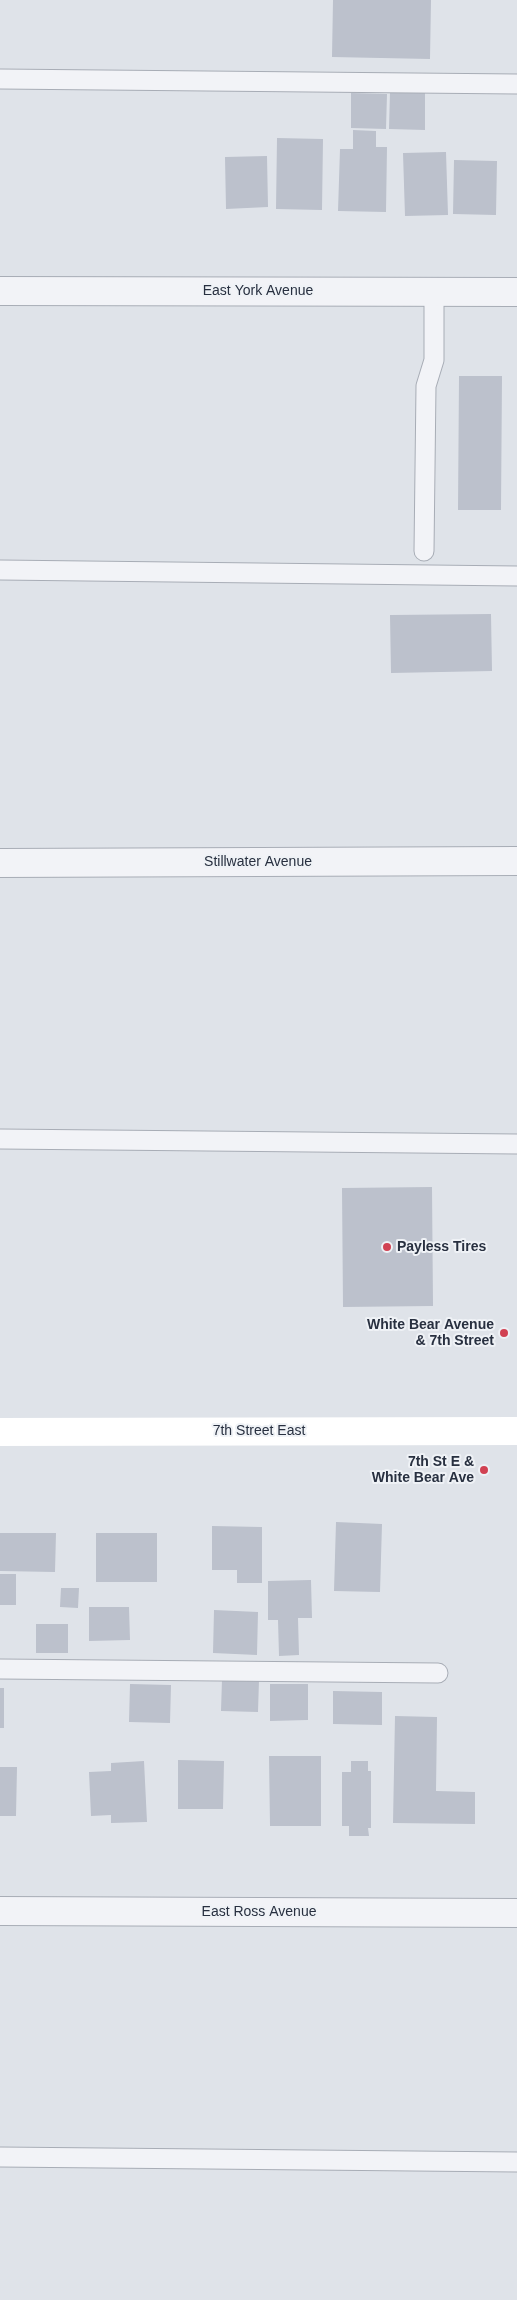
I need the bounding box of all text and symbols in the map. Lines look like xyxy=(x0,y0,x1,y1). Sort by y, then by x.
street label: East York Avenue xyxy=(203,283,313,299)
street label: Stillwater Avenue xyxy=(204,854,312,870)
place label: Payless Tires xyxy=(397,1239,486,1255)
marker: Payless Tires xyxy=(381,1241,393,1253)
place label: White Bear Avenue & 7th Street xyxy=(367,1317,494,1350)
marker: White Bear Avenue & 7th Street xyxy=(498,1327,510,1339)
street label: 7th Street East xyxy=(213,1423,305,1439)
place label: 7th St E & White Bear Ave xyxy=(372,1454,474,1486)
marker: 7th St E & White Bear Ave xyxy=(478,1464,490,1476)
street label: East Ross Avenue xyxy=(202,1904,316,1920)

